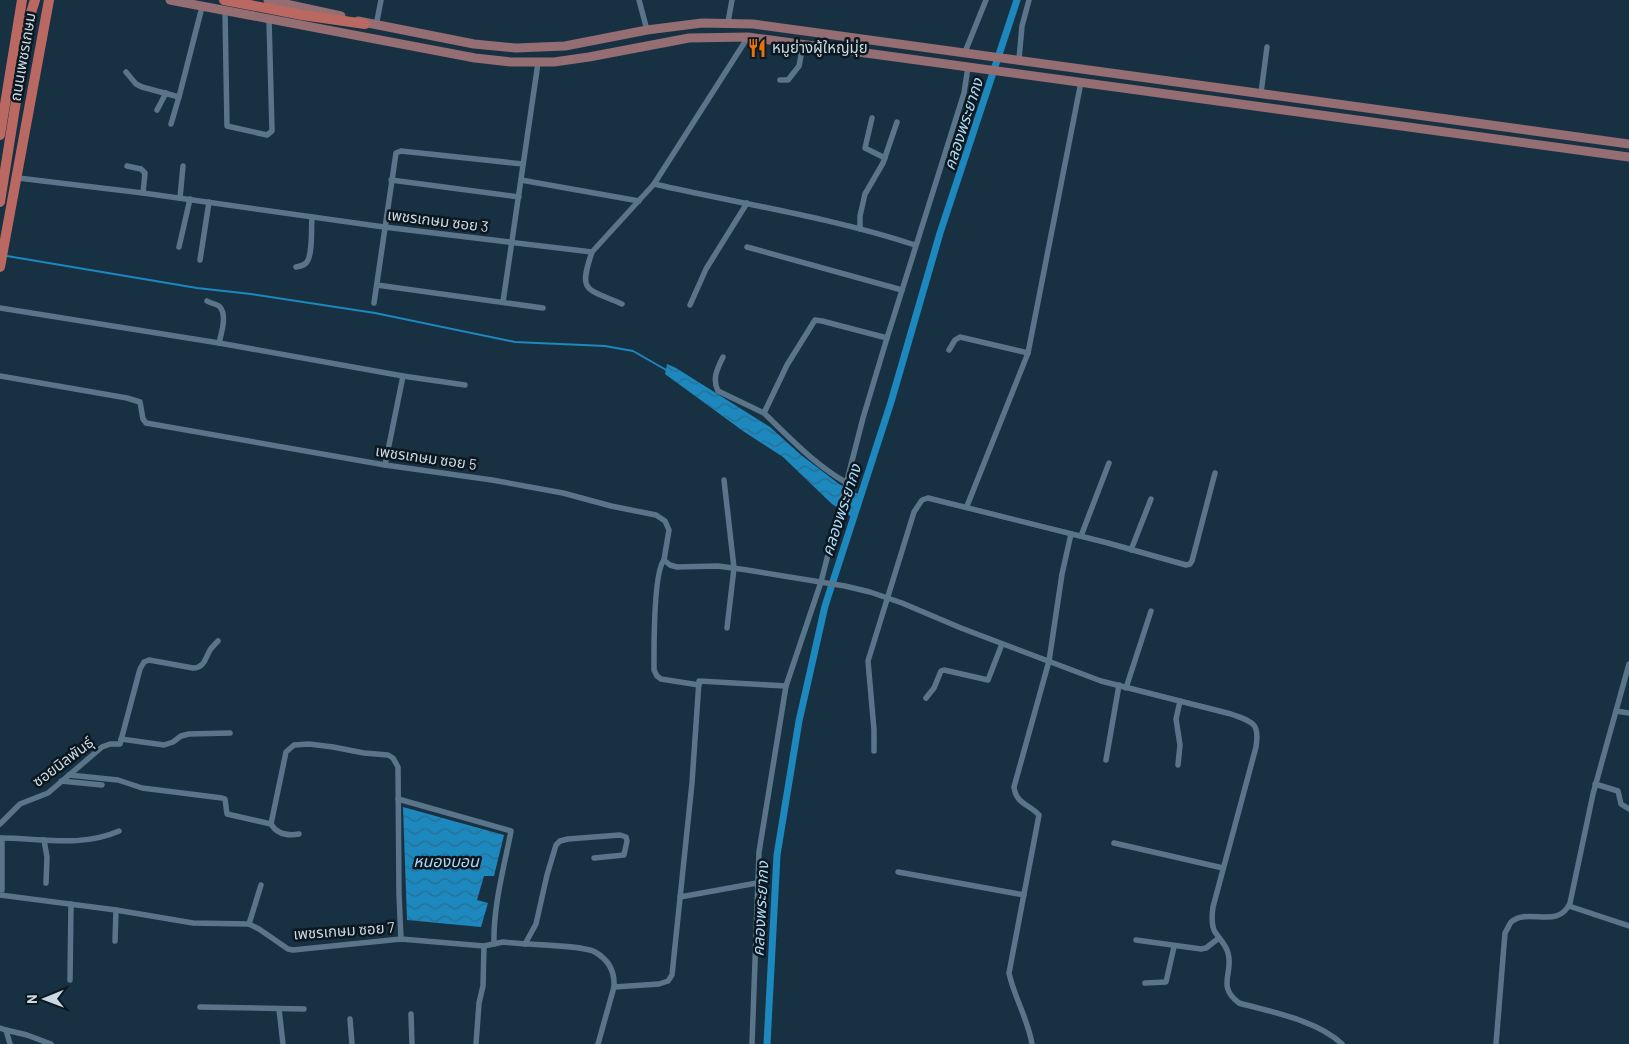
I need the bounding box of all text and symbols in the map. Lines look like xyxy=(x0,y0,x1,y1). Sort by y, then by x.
street label: ถนนเพชรเกษม xyxy=(5,11,39,103)
restaurant icon: หมูย่างผู้ใหญ่มุ่ย xyxy=(746,37,768,59)
place label: หมูย่างผู้ใหญ่มุ่ย xyxy=(772,38,868,57)
water label: คลองพระยากง xyxy=(939,74,987,172)
street label: เพชรเกษม ซอย 3 xyxy=(386,205,490,235)
street label: เพชรเกษม ซอย 5 xyxy=(374,441,478,473)
water label: คลองพระยากง xyxy=(817,460,865,558)
street label: ซอยนิลพันธุ์ xyxy=(28,732,97,791)
water label: หนองบอน xyxy=(413,851,480,870)
water label: คลองพระยากง xyxy=(748,860,772,957)
street label: เพชรเกษม ซอย 7 xyxy=(293,917,395,943)
north arrow xyxy=(20,974,70,1024)
text: N xyxy=(23,994,40,1004)

